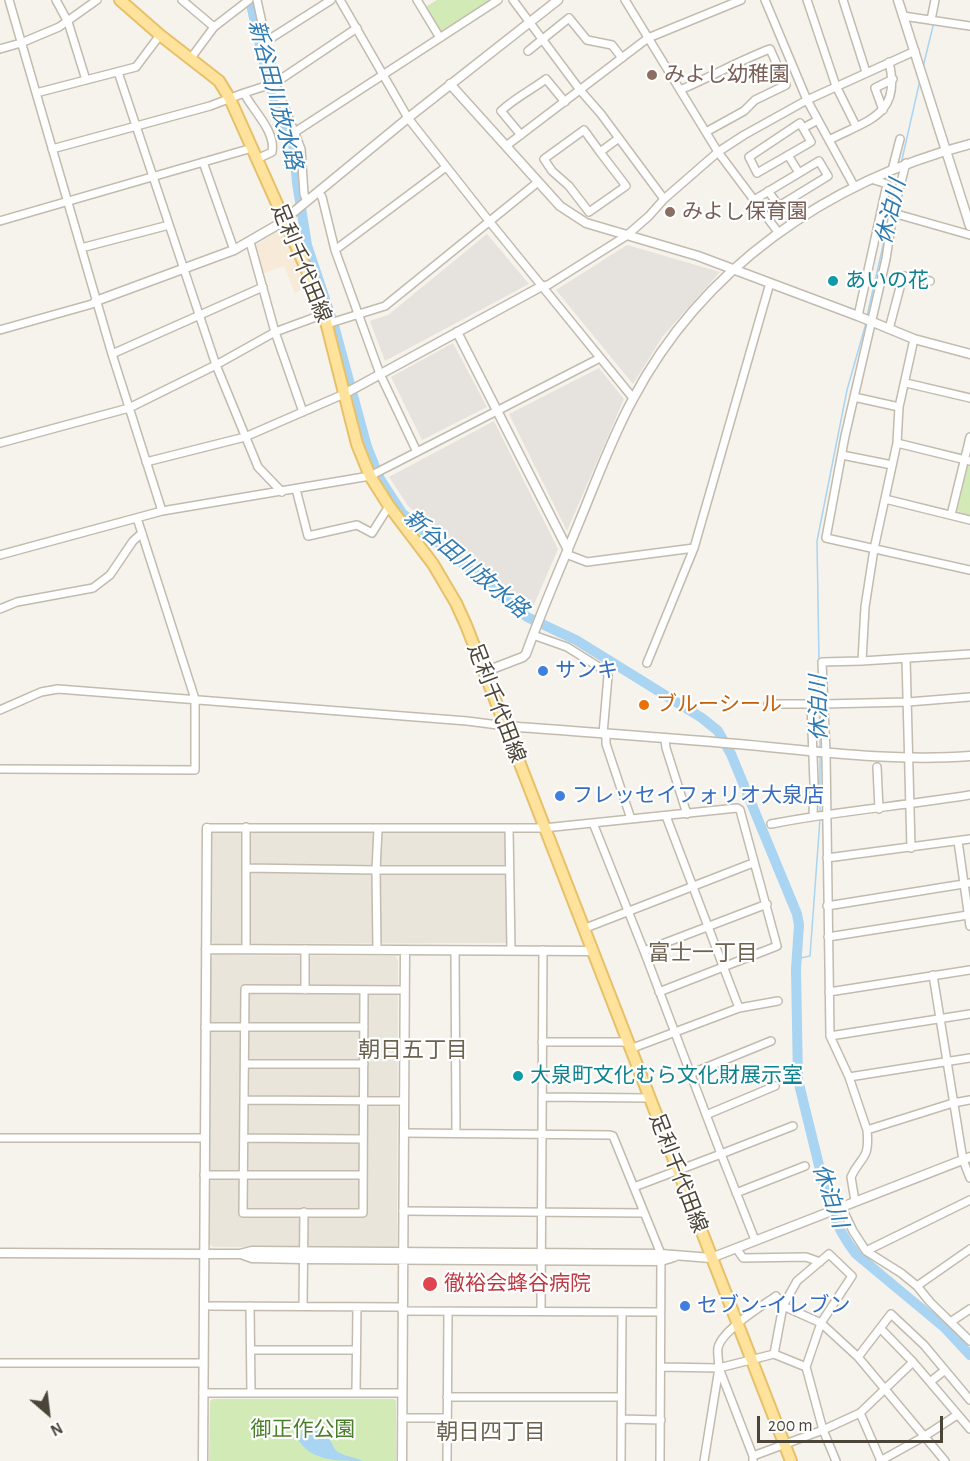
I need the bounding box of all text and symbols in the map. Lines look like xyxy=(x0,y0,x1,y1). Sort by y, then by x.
water label: 新谷田川放水路 xyxy=(242,17,308,173)
place label: みよし幼稚園 xyxy=(664,62,790,88)
marker: みよし幼稚園 xyxy=(645,68,659,82)
water label: 休泊川 xyxy=(871,177,911,247)
place label: みよし保育園 xyxy=(682,199,808,225)
street label: 足利千代田線 xyxy=(266,200,336,326)
marker: みよし保育園 xyxy=(663,205,677,219)
place label: あいの花 xyxy=(845,268,929,294)
marker: あいの花 xyxy=(826,274,840,288)
water label: 新谷田川放水路 xyxy=(399,504,533,624)
street label: 足利千代田線 xyxy=(462,640,530,766)
place label: サンキ xyxy=(555,658,618,684)
marker: サンキ xyxy=(536,664,550,678)
water label: 休泊川 xyxy=(805,675,833,741)
place label: ブルーシール xyxy=(656,692,782,718)
marker: ブルーシール xyxy=(637,698,651,712)
place label: フレッセイフォリオ大泉店 xyxy=(572,783,824,809)
marker: フレッセイフォリオ大泉店 xyxy=(553,789,567,803)
district label: 富士一丁目 xyxy=(648,940,758,966)
district label: 朝日五丁目 xyxy=(358,1037,468,1063)
place label: 大泉町文化むら文化財展示室 xyxy=(530,1063,803,1089)
marker: 大泉町文化むら文化財展示室 xyxy=(511,1069,525,1083)
street label: 足利千代田線 xyxy=(644,1110,712,1236)
water label: 休泊川 xyxy=(807,1161,853,1231)
place label: 徹裕会蜂谷病院 xyxy=(444,1271,591,1297)
marker: 徹裕会蜂谷病院 xyxy=(421,1275,439,1293)
place label: セブン-イレブン xyxy=(697,1293,850,1319)
marker: セブン-イレブン xyxy=(678,1299,692,1313)
north arrow xyxy=(18,1383,78,1443)
scale bar xyxy=(760,1404,946,1442)
park label: 御正作公園 xyxy=(251,1417,355,1443)
text: 200 m xyxy=(768,1417,813,1435)
text: N xyxy=(48,1419,65,1439)
district label: 朝日四丁目 xyxy=(436,1419,546,1445)

